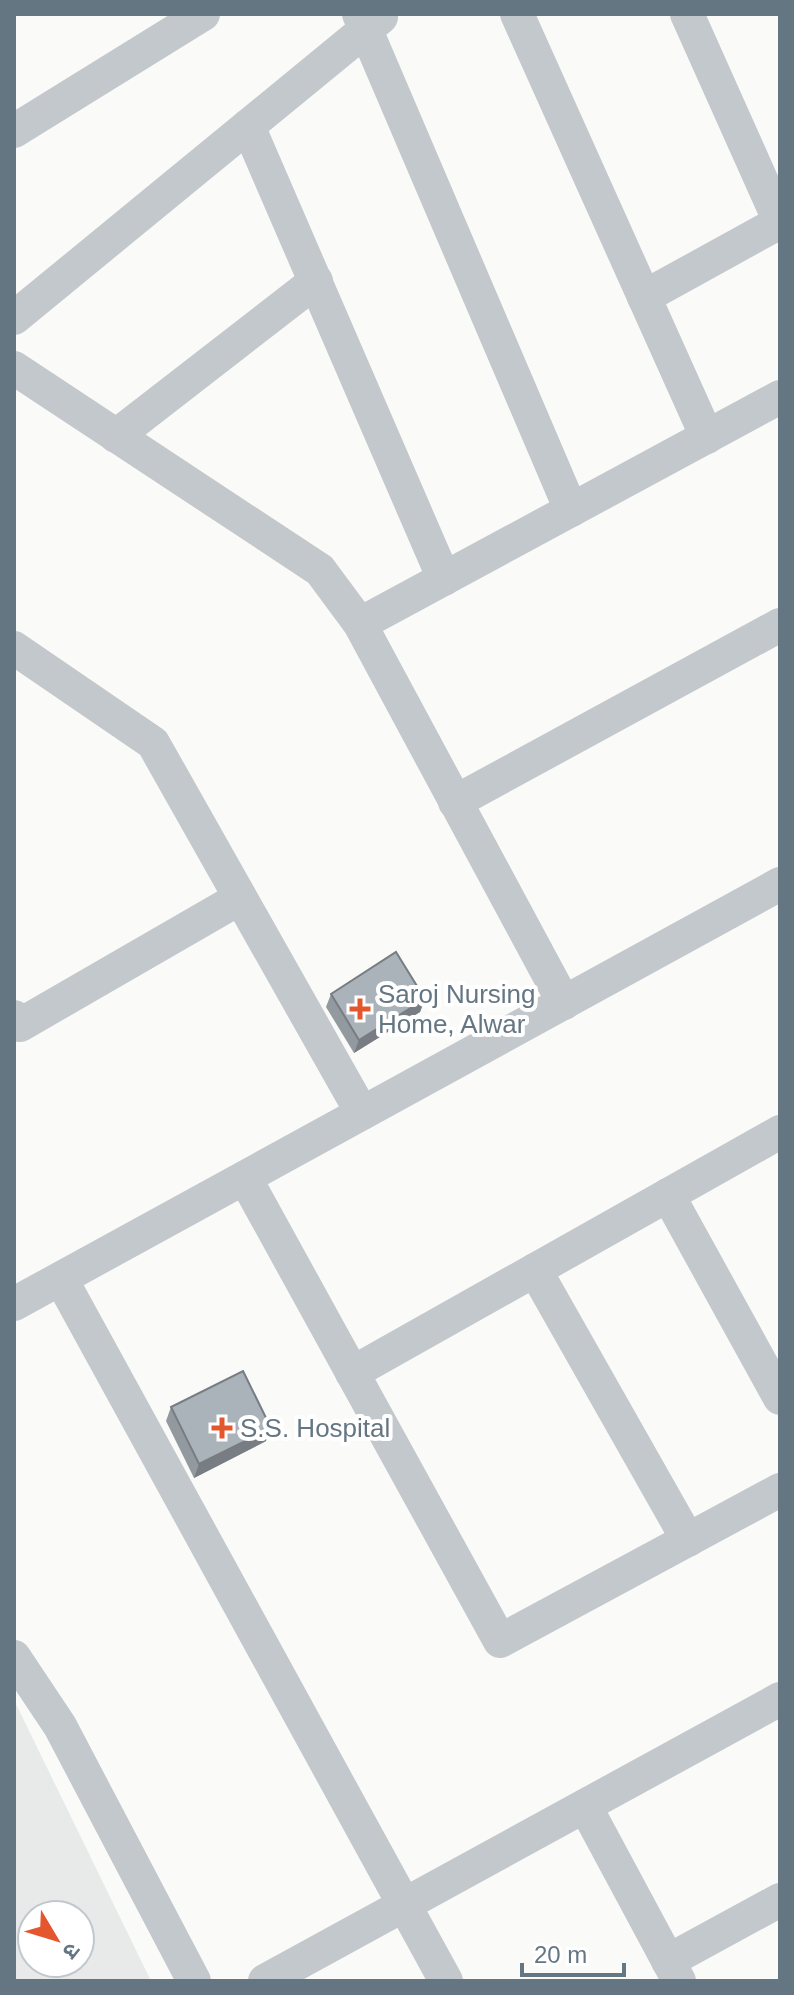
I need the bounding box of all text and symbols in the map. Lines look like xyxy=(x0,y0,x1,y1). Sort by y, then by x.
place label: Saroj Nursing Home, Alwar xyxy=(378,979,536,1039)
marker: Saroj Nursing Home, Alwar xyxy=(349,998,371,1020)
place label: S.S. Hospital xyxy=(240,1413,390,1443)
marker: S.S. Hospital xyxy=(211,1417,233,1439)
north arrow xyxy=(16,1899,96,1979)
scale bar xyxy=(522,1927,624,1977)
text: उ xyxy=(57,1938,85,1965)
text: 20 m xyxy=(534,1941,587,1968)

